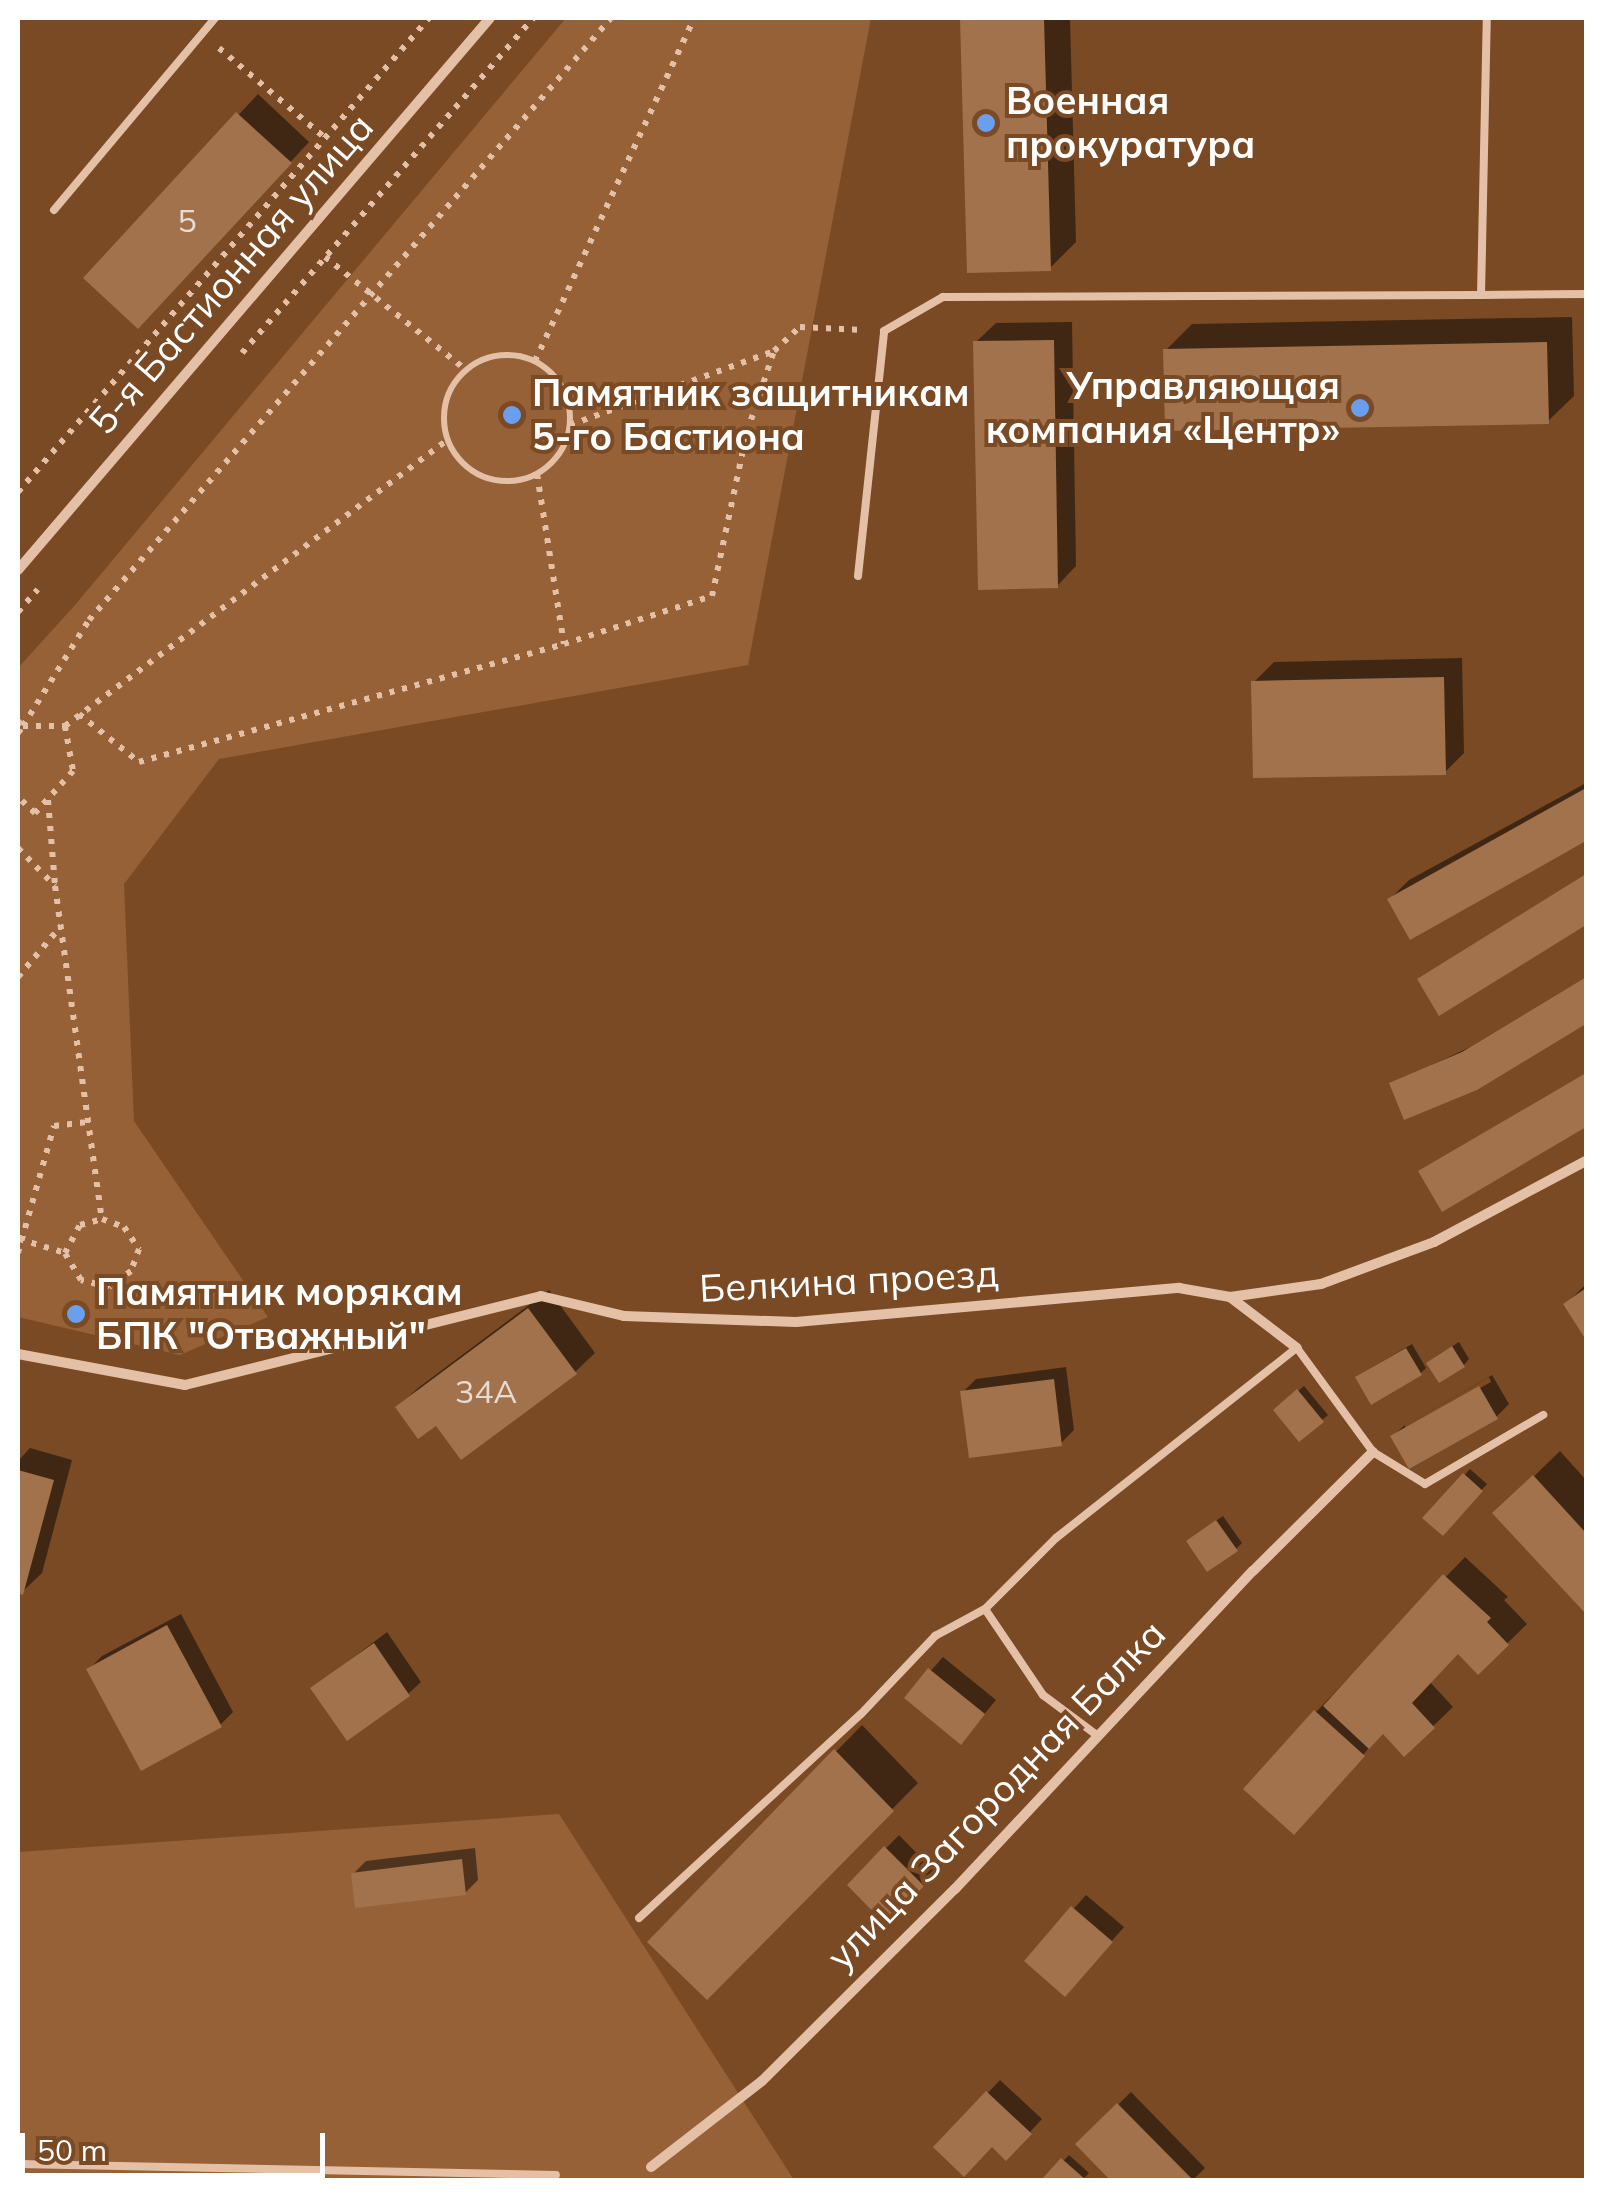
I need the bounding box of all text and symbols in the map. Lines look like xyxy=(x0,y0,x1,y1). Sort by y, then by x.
place label: Военная прокуратура xyxy=(1006,78,1255,168)
street label: 5-я Бастионная улица xyxy=(79,104,383,444)
marker: Военная прокуратура xyxy=(975,112,997,134)
house number: 5 xyxy=(177,201,197,239)
place label: Управляющая компания «Центр» xyxy=(986,363,1340,452)
place label: Памятник защитникам 5-го Бастиона xyxy=(532,370,969,459)
marker: Управляющая компания «Центр» xyxy=(1349,397,1371,419)
marker: Памятник защитникам 5-го Бастиона xyxy=(501,404,523,426)
street label: Белкина проезд xyxy=(698,1250,1000,1312)
place label: Памятник морякам БПК "Отважный" xyxy=(96,1269,463,1358)
marker: Памятник морякам БПК "Отважный" xyxy=(65,1303,87,1325)
house number: 34А xyxy=(455,1372,517,1410)
street label: улица Загородная Балка xyxy=(817,1611,1175,1979)
scale bar xyxy=(25,2113,330,2175)
text: 50 m xyxy=(37,2131,107,2169)

